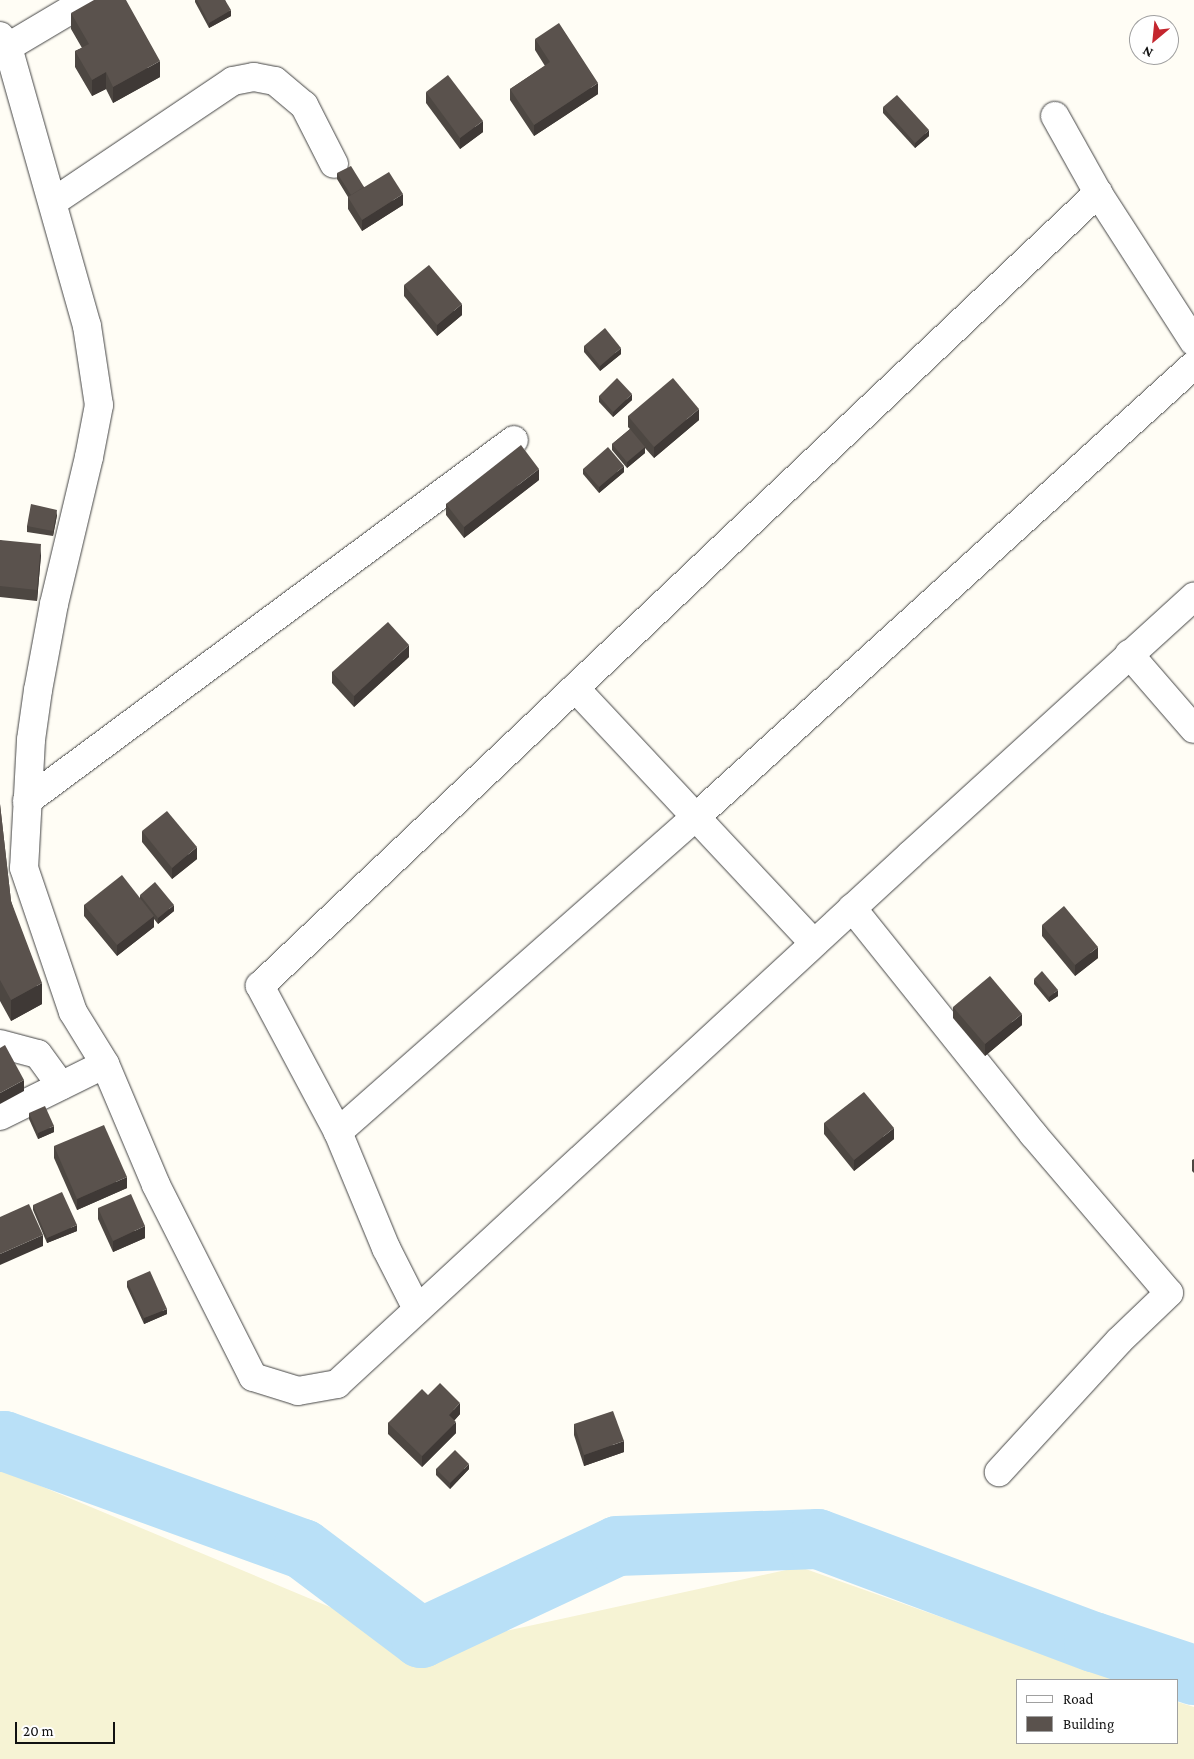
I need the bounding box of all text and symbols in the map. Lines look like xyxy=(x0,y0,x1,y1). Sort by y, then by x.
north arrow xyxy=(1129,15,1179,65)
text: N xyxy=(1139,43,1155,62)
legend xyxy=(1016,1679,1179,1744)
text: Road xyxy=(1063,1691,1093,1707)
scale bar xyxy=(18,1712,118,1744)
text: Building xyxy=(1063,1716,1114,1732)
text: 20 m xyxy=(23,1723,54,1739)

